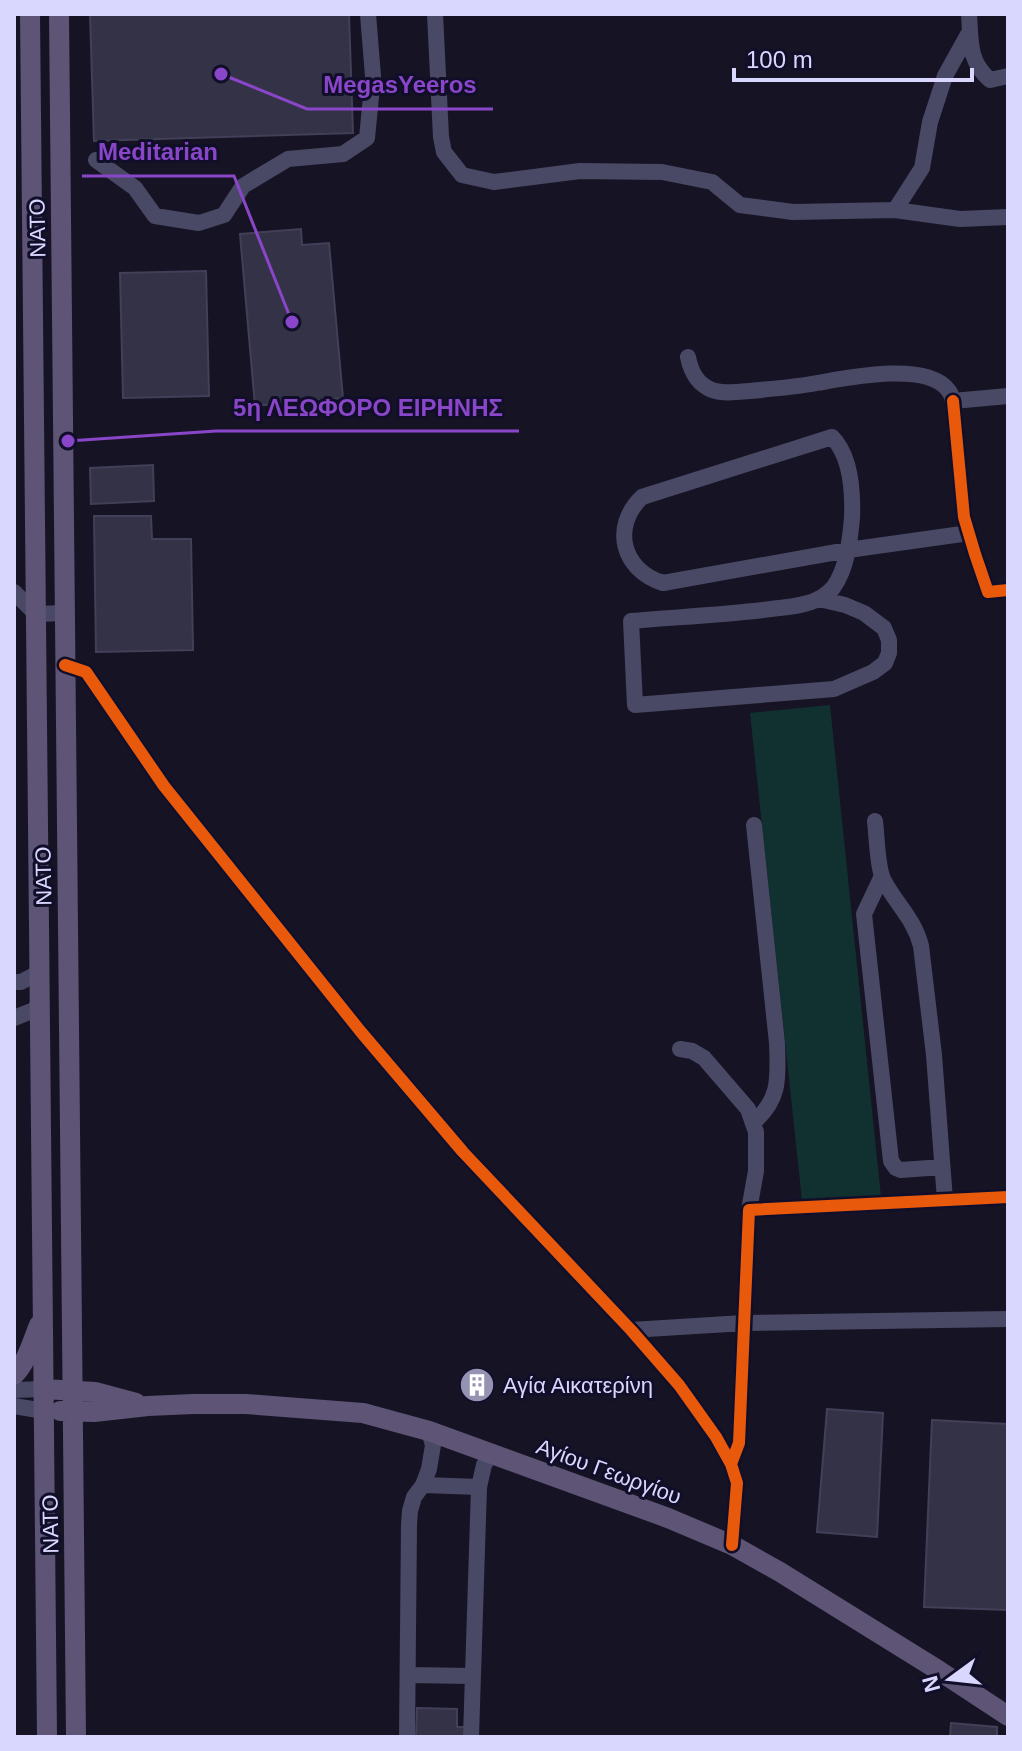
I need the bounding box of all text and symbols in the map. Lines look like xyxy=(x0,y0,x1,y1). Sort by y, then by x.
scale bar xyxy=(734,32,972,82)
text: 100 m xyxy=(746,46,813,73)
callout: MegasYeeros xyxy=(307,61,493,109)
text: MegasYeeros xyxy=(323,71,477,98)
callout: Meditarian xyxy=(82,128,234,176)
text: Meditarian xyxy=(98,138,218,165)
street label: ΝΑΤΟ xyxy=(24,198,51,258)
callout: 5η ΛΕΩΦΟΡΟ ΕΙΡΗΝΗΣ xyxy=(216,383,519,431)
text: 5η ΛΕΩΦΟΡΟ ΕΙΡΗΝΗΣ xyxy=(233,394,503,421)
street label: ΝΑΤΟ xyxy=(30,846,57,906)
building icon: Αγία Αικατερίνη xyxy=(458,1366,496,1404)
place label: Αγία Αικατερίνη xyxy=(503,1373,653,1398)
street label: Αγίου Γεωργίου xyxy=(533,1434,685,1509)
street label: ΝΑΤΟ xyxy=(37,1494,64,1554)
north arrow xyxy=(910,1639,990,1719)
text: N xyxy=(917,1673,945,1695)

